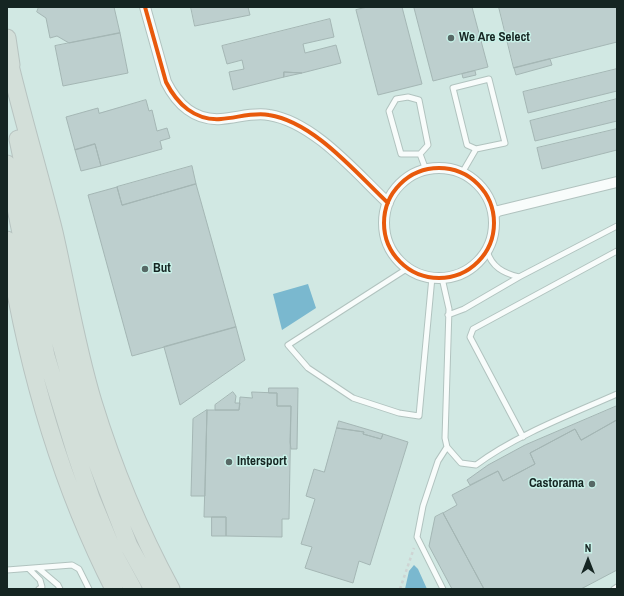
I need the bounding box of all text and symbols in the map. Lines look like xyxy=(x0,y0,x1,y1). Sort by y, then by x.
place label: We Are Select xyxy=(459,30,530,46)
marker: We Are Select xyxy=(446,33,456,43)
place label: But xyxy=(153,261,171,277)
marker: But xyxy=(140,264,150,274)
place label: Intersport xyxy=(237,454,287,470)
marker: Intersport xyxy=(224,457,234,467)
place label: Castorama xyxy=(529,476,584,492)
marker: Castorama xyxy=(587,479,597,489)
north arrow xyxy=(568,540,608,580)
text: N xyxy=(585,541,591,555)

